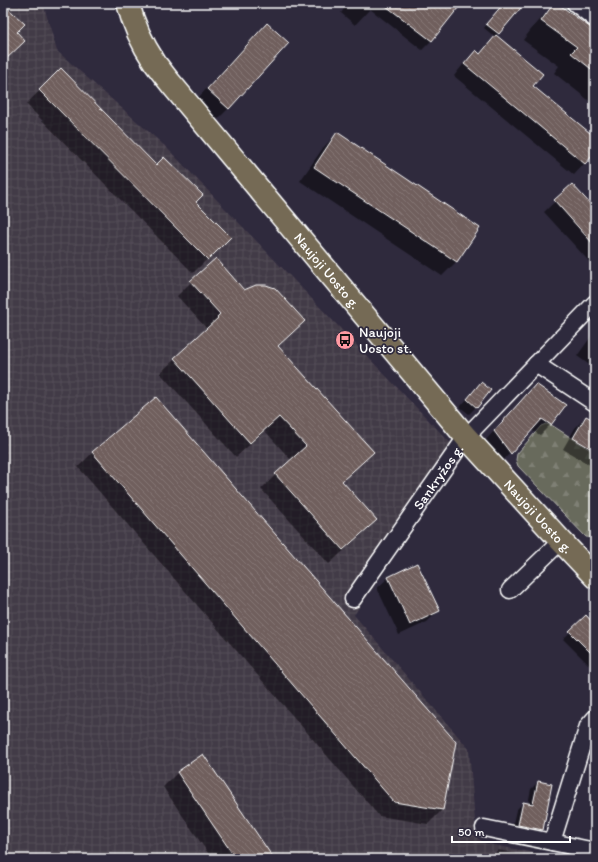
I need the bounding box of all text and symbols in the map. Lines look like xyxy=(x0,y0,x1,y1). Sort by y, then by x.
street label: Naujoji Uosto g. xyxy=(291,229,364,312)
place label: Naujoji Uosto st. xyxy=(359,324,412,357)
bus stop icon: Naujoji Uosto st. xyxy=(334,329,356,351)
street label: Sankryžos g. xyxy=(410,441,467,513)
street label: Naujoji Uosto g. xyxy=(500,476,577,557)
scale bar xyxy=(452,818,570,844)
text: 50 m xyxy=(458,825,484,839)

